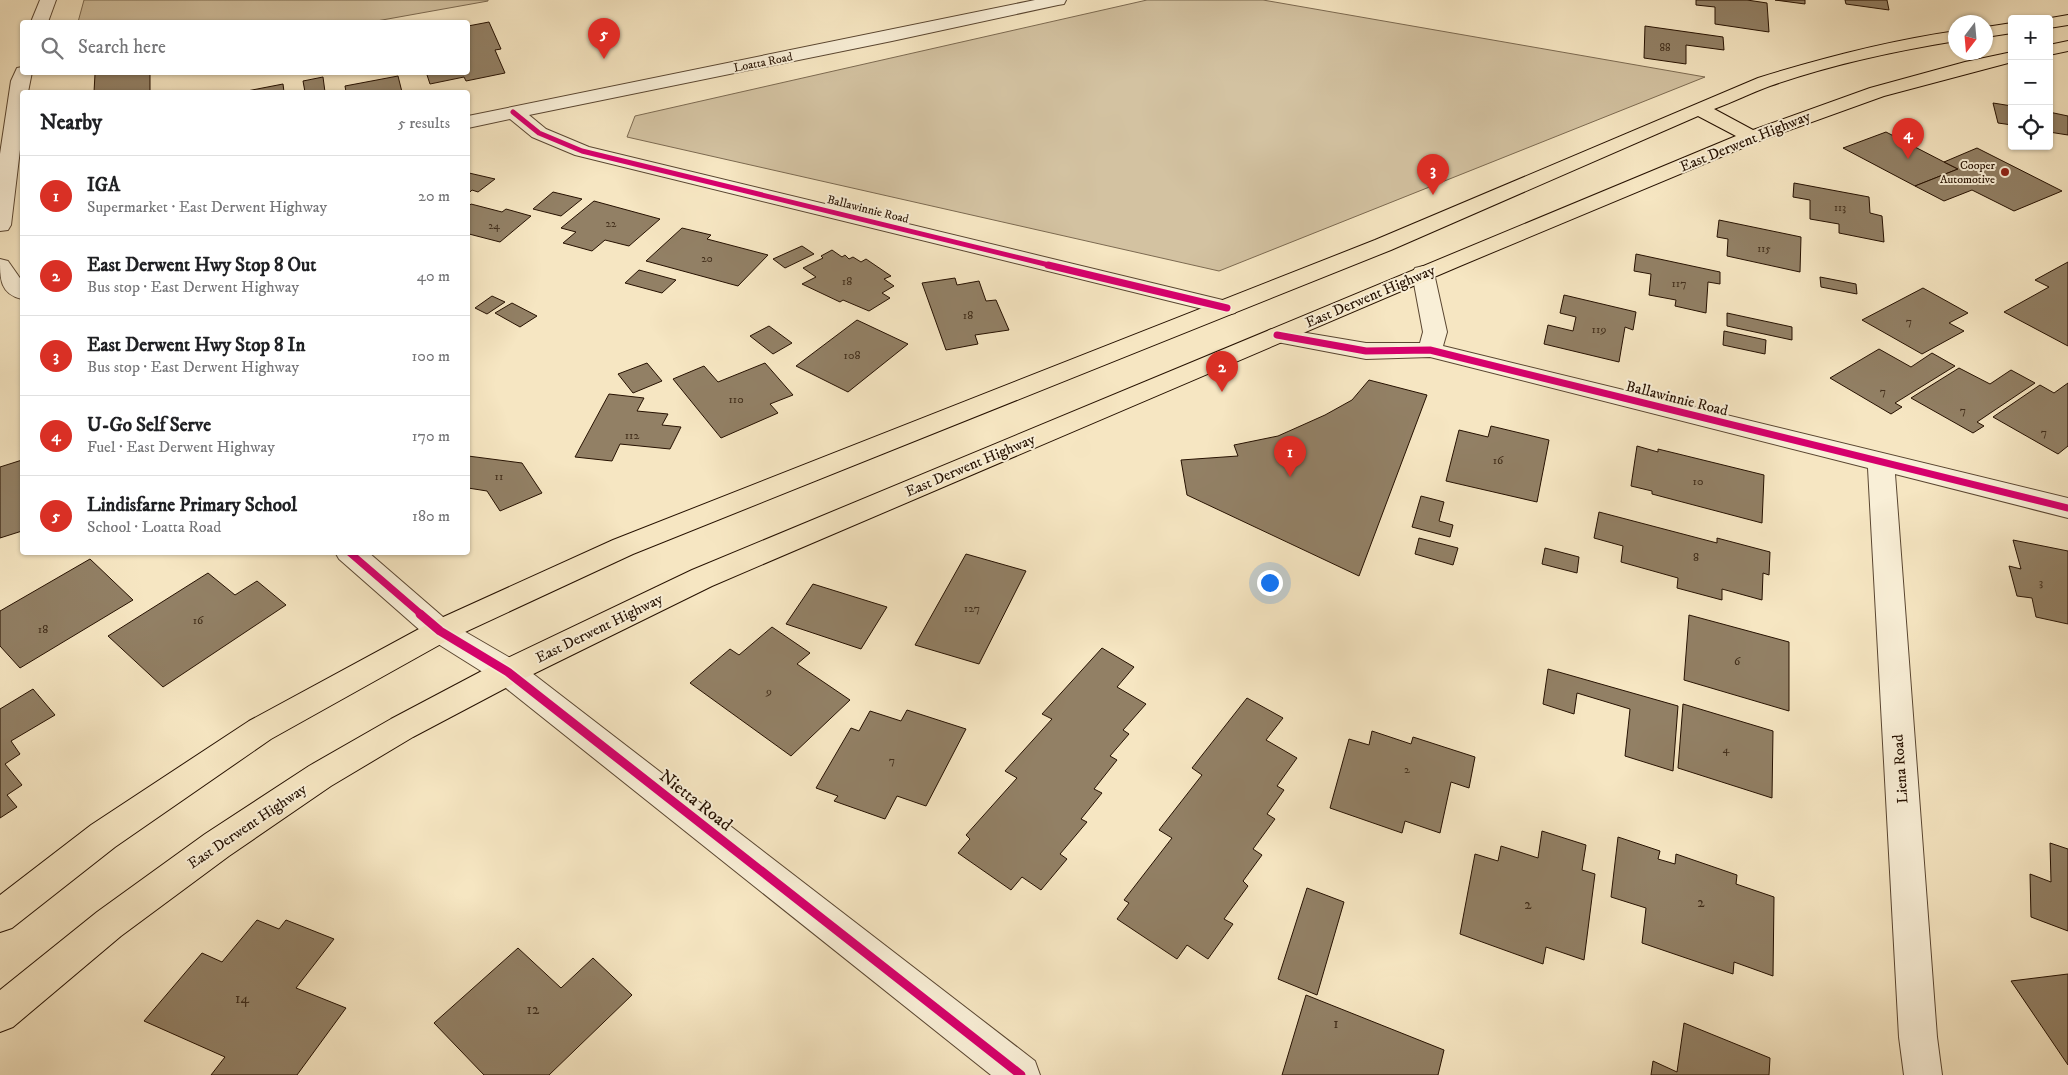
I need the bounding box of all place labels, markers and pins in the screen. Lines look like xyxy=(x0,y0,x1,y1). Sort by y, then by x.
pin: 5 xyxy=(588,18,620,59)
pin: 4 xyxy=(1892,118,1924,159)
pin: 3 xyxy=(1417,154,1449,195)
place label: Cooper Automotive xyxy=(1940,158,1996,187)
marker: Cooper Automotive xyxy=(1999,166,2011,178)
pin: 2 xyxy=(1206,351,1238,392)
pin: 1 xyxy=(1274,436,1306,477)

